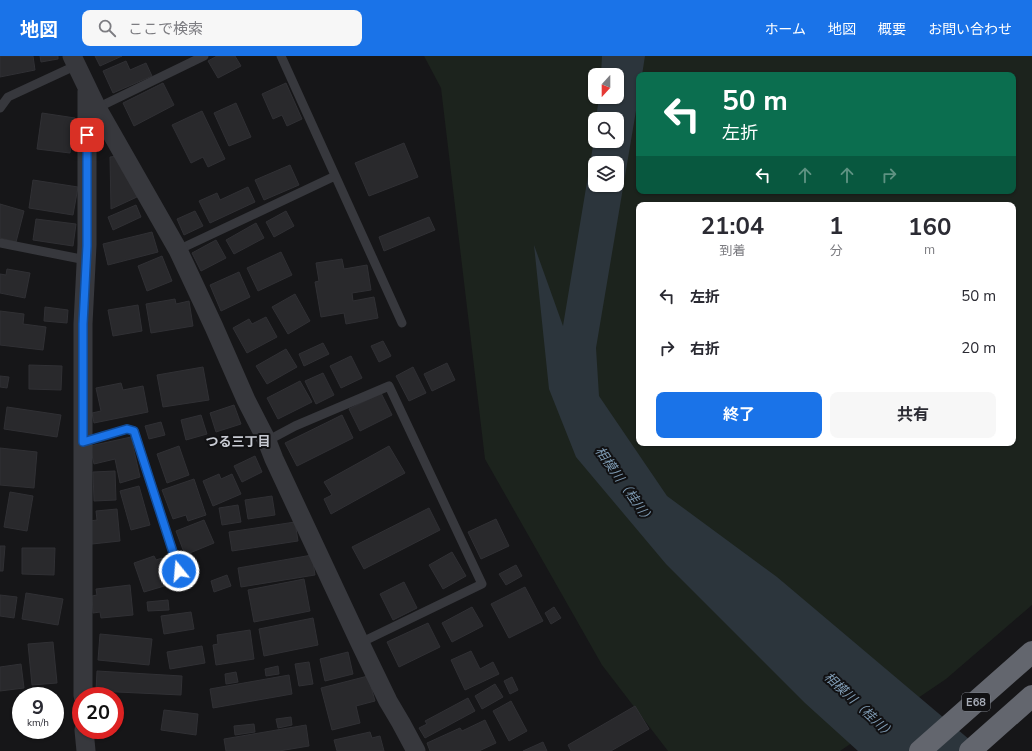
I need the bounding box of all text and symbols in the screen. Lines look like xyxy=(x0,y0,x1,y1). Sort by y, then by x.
search box xyxy=(82,10,362,46)
text: 地図 xyxy=(20,17,58,43)
icon: search xyxy=(96,17,118,39)
text: ここで検索 xyxy=(128,19,203,39)
text: ホーム xyxy=(764,20,806,39)
text: 地図 xyxy=(828,20,856,39)
text: 概要 xyxy=(878,20,906,39)
text: お問い合わせ xyxy=(928,20,1012,39)
north arrow xyxy=(588,68,624,104)
map controls xyxy=(588,68,624,192)
text: 50 m xyxy=(722,82,788,120)
icon: left xyxy=(656,88,708,140)
button: search xyxy=(588,112,624,148)
pin xyxy=(70,118,104,152)
text: 左折 xyxy=(722,121,758,145)
icon: arrive xyxy=(76,124,98,146)
button: layers xyxy=(588,156,624,192)
icon: left xyxy=(752,164,774,186)
icon: ahead xyxy=(794,164,816,186)
icon: ahead xyxy=(836,164,858,186)
icon: right xyxy=(878,164,900,186)
text: 21:04 xyxy=(701,210,764,242)
text: 1 xyxy=(829,210,843,242)
text: 160 xyxy=(908,211,951,243)
text: m xyxy=(924,241,935,259)
text: 到着 xyxy=(719,242,745,260)
text: 分 xyxy=(830,242,843,260)
icon: left xyxy=(656,285,678,307)
text: 50 m xyxy=(961,286,996,306)
text: 左折 xyxy=(690,287,720,307)
icon: right xyxy=(656,337,678,359)
text: 20 m xyxy=(961,338,996,358)
text: 右折 xyxy=(690,339,720,359)
button: 終了 xyxy=(656,392,822,438)
button: 共有 xyxy=(830,392,996,438)
district label: つる三丁目 xyxy=(205,433,271,451)
water label: 相模川（桂川） xyxy=(591,443,658,528)
position arrow xyxy=(158,550,200,592)
water label: 相模川（桂川） xyxy=(820,668,899,743)
speed limit sign: 20 xyxy=(72,687,124,739)
road number: E68 xyxy=(962,693,990,711)
text: 9 xyxy=(32,694,44,721)
text: km/h xyxy=(27,716,49,730)

